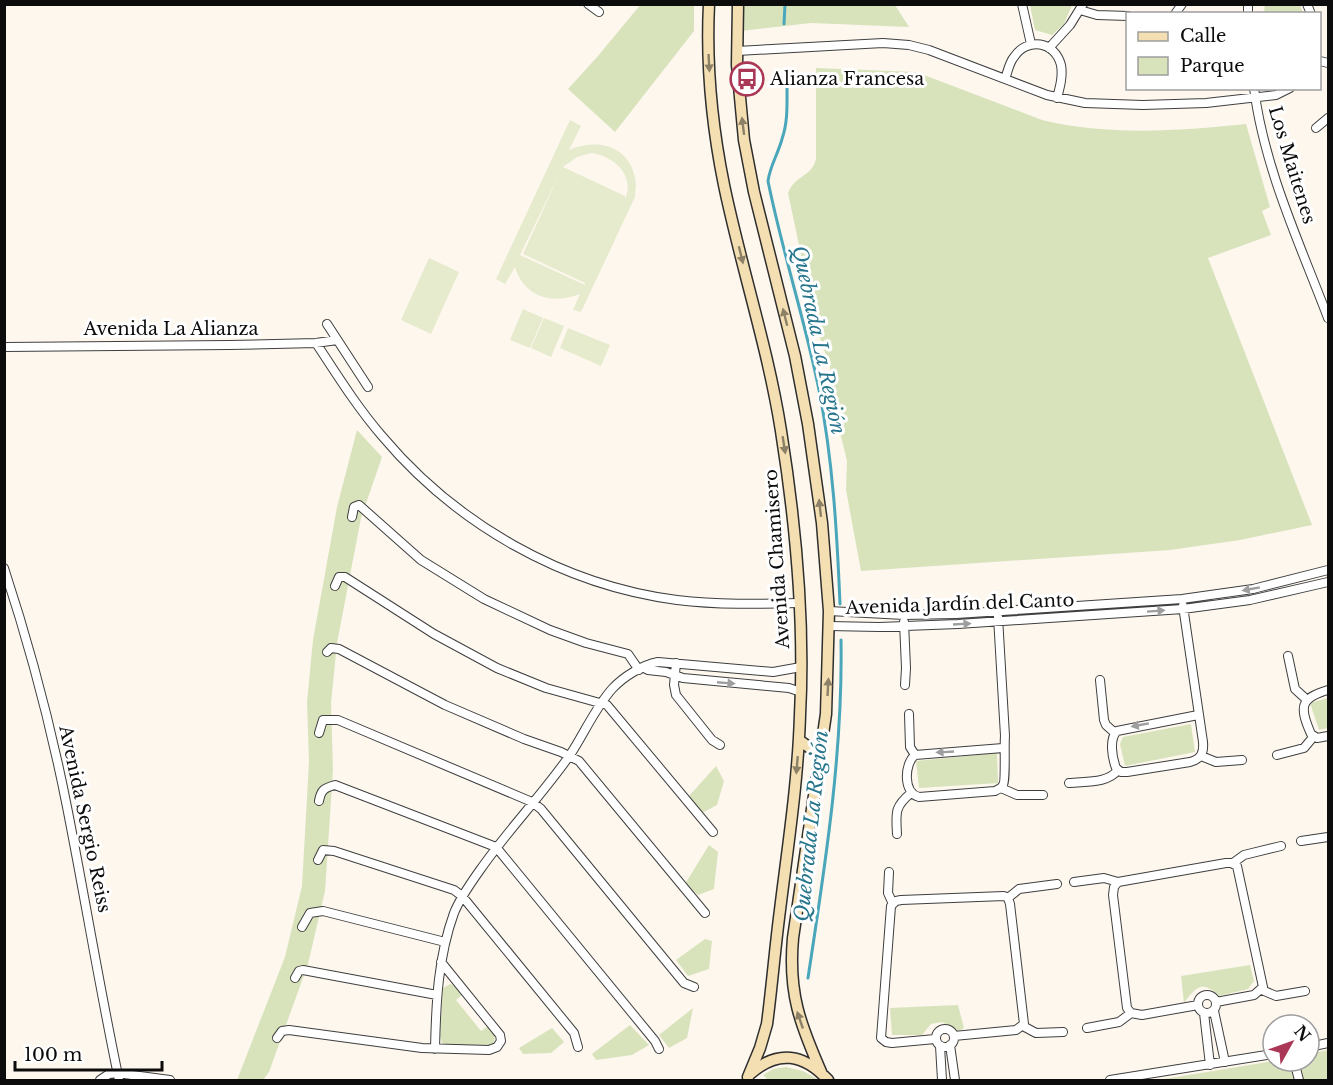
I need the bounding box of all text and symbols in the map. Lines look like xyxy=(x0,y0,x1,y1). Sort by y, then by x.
legend xyxy=(1126,12,1321,90)
text: Calle xyxy=(1180,25,1226,47)
one-way arrow xyxy=(705,53,714,72)
text: Parque xyxy=(1180,55,1245,77)
bus stop icon: Alianza Francesa xyxy=(729,61,765,97)
place label: Alianza Francesa xyxy=(769,68,924,90)
street label: Los Maitenes xyxy=(1264,103,1320,227)
one-way arrow xyxy=(738,117,747,136)
water label: Quebrada La Región xyxy=(787,243,851,437)
one-way arrow xyxy=(737,246,747,264)
one-way arrow xyxy=(779,308,789,326)
street label: Avenida La Alianza xyxy=(83,318,259,340)
one-way arrow xyxy=(779,436,788,455)
street label: Avenida Chamisero xyxy=(760,468,794,651)
one-way arrow xyxy=(816,499,825,518)
one-way arrow xyxy=(1242,585,1261,594)
street label: Avenida Jardín del Canto xyxy=(844,589,1075,619)
one-way arrow xyxy=(1147,606,1166,616)
one-way arrow xyxy=(952,619,971,629)
one-way arrow xyxy=(823,677,832,696)
one-way arrow xyxy=(717,678,736,688)
one-way arrow xyxy=(1131,721,1150,730)
street label: Avenida Sergio Reiss xyxy=(54,723,116,915)
water label: Quebrada La Región xyxy=(789,729,833,923)
one-way arrow xyxy=(936,747,955,756)
one-way arrow xyxy=(792,756,802,775)
one-way arrow xyxy=(794,1011,804,1029)
north arrow xyxy=(1261,1013,1321,1073)
text: N xyxy=(1290,1021,1315,1046)
scale bar xyxy=(15,1034,162,1072)
text: 100 m xyxy=(24,1044,82,1066)

